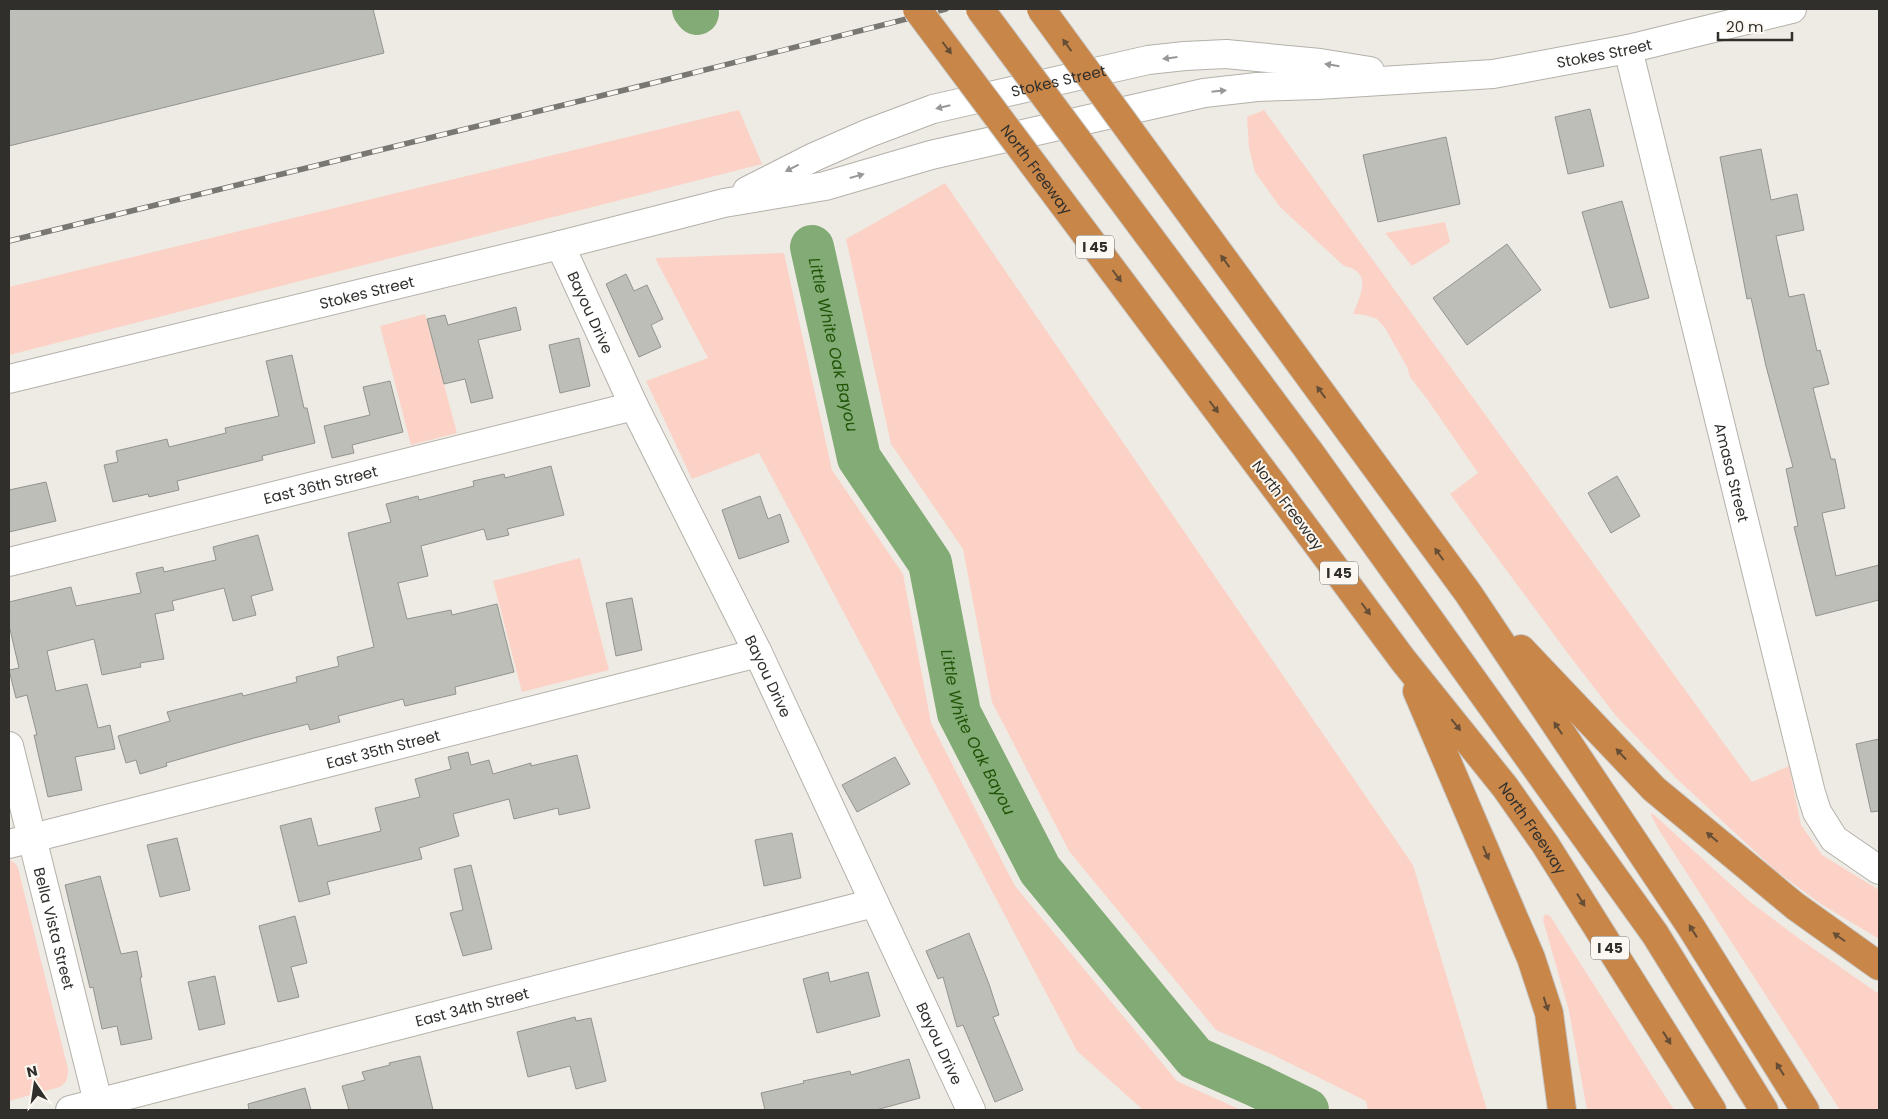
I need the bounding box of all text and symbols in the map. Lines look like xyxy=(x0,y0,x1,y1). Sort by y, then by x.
scale bar xyxy=(1718,10,1792,42)
text: 20 m xyxy=(1726,16,1764,37)
street label: Stokes Street xyxy=(1555,33,1654,73)
one-way arrow xyxy=(1062,38,1072,52)
one-way arrow xyxy=(941,41,952,54)
one-way arrow xyxy=(1161,54,1177,62)
street label: Stokes Street xyxy=(1009,59,1108,101)
one-way arrow xyxy=(1323,60,1339,68)
one-way arrow xyxy=(1212,87,1228,95)
one-way arrow xyxy=(935,103,950,111)
street label: North Freeway xyxy=(996,120,1078,219)
one-way arrow xyxy=(785,164,799,172)
one-way arrow xyxy=(850,172,865,180)
road number: I 45 xyxy=(1076,236,1114,258)
one-way arrow xyxy=(1220,254,1230,268)
water label: Little White Oak Bayou xyxy=(803,255,864,434)
street label: Bayou Drive xyxy=(563,268,619,357)
one-way arrow xyxy=(1112,269,1122,283)
street label: Stokes Street xyxy=(317,270,416,314)
one-way arrow xyxy=(1316,385,1326,399)
one-way arrow xyxy=(1209,400,1219,413)
street label: Amasa Street xyxy=(1710,420,1754,524)
street label: North Freeway xyxy=(1247,456,1329,555)
street label: East 36th Street xyxy=(261,460,380,509)
one-way arrow xyxy=(1434,547,1444,561)
road number: I 45 xyxy=(1320,562,1358,584)
one-way arrow xyxy=(1360,602,1371,615)
street label: Bayou Drive xyxy=(740,631,797,721)
water label: Little White Oak Bayou xyxy=(935,647,1021,819)
one-way arrow xyxy=(1450,719,1461,732)
one-way arrow xyxy=(1554,722,1563,735)
street label: East 35th Street xyxy=(324,724,442,773)
one-way arrow xyxy=(1615,748,1627,760)
street label: North Freeway xyxy=(1494,777,1572,879)
one-way arrow xyxy=(1706,832,1718,843)
one-way arrow xyxy=(1483,846,1491,860)
street label: Bella Vista Street xyxy=(29,865,80,992)
one-way arrow xyxy=(1576,894,1585,907)
one-way arrow xyxy=(1689,925,1698,938)
one-way arrow xyxy=(1833,932,1846,942)
road number: I 45 xyxy=(1591,936,1629,960)
street label: East 34th Street xyxy=(413,982,531,1031)
one-way arrow xyxy=(1542,997,1550,1012)
street label: Bayou Drive xyxy=(912,999,968,1088)
one-way arrow xyxy=(1662,1031,1672,1044)
north arrow xyxy=(10,1059,60,1109)
text: N xyxy=(25,1060,39,1082)
one-way arrow xyxy=(1775,1062,1784,1075)

